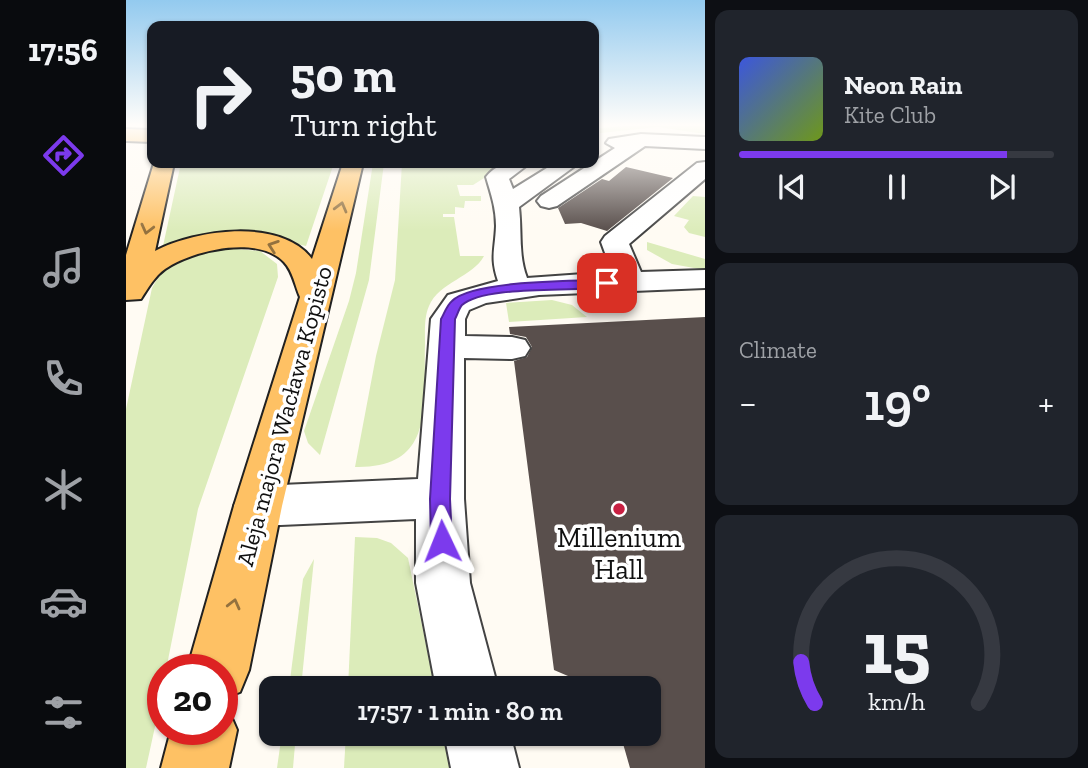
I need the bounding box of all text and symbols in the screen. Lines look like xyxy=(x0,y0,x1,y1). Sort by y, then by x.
text: 17:56 xyxy=(28,31,98,69)
text: 50 m xyxy=(290,46,396,105)
icon: right xyxy=(175,49,266,140)
text: Neon Rain xyxy=(844,69,962,101)
text: Kite Club xyxy=(844,101,936,129)
text: Turn right xyxy=(290,106,437,144)
icon: directions xyxy=(39,131,88,180)
icon: previous xyxy=(773,168,811,206)
icon: pause xyxy=(878,168,916,206)
icon: next xyxy=(983,168,1021,206)
one-way arrow xyxy=(333,201,348,213)
one-way arrow xyxy=(141,223,155,235)
one-way arrow xyxy=(268,240,280,254)
icon: music xyxy=(39,243,88,292)
pin xyxy=(577,253,637,313)
street label: Aleja majora Wacława Kopisto xyxy=(230,263,338,569)
icon: arrive xyxy=(588,264,626,302)
text: Climate xyxy=(739,336,817,364)
icon: phone xyxy=(39,354,88,403)
text: 19° xyxy=(864,371,931,433)
text: − xyxy=(739,380,757,426)
text: + xyxy=(1038,380,1054,426)
icon: climate xyxy=(39,465,88,514)
marker: Millenium Hall xyxy=(611,501,627,517)
position arrow xyxy=(405,504,479,578)
place label: Millenium Hall xyxy=(557,521,681,586)
icon: car xyxy=(39,577,88,626)
one-way arrow xyxy=(226,598,240,610)
text: 15 xyxy=(863,604,930,692)
speed limit sign: 20 xyxy=(147,654,238,745)
text: km/h xyxy=(868,685,925,715)
icon: filters xyxy=(39,688,88,737)
text: 17:57 · 1 min · 80 m xyxy=(357,695,563,727)

